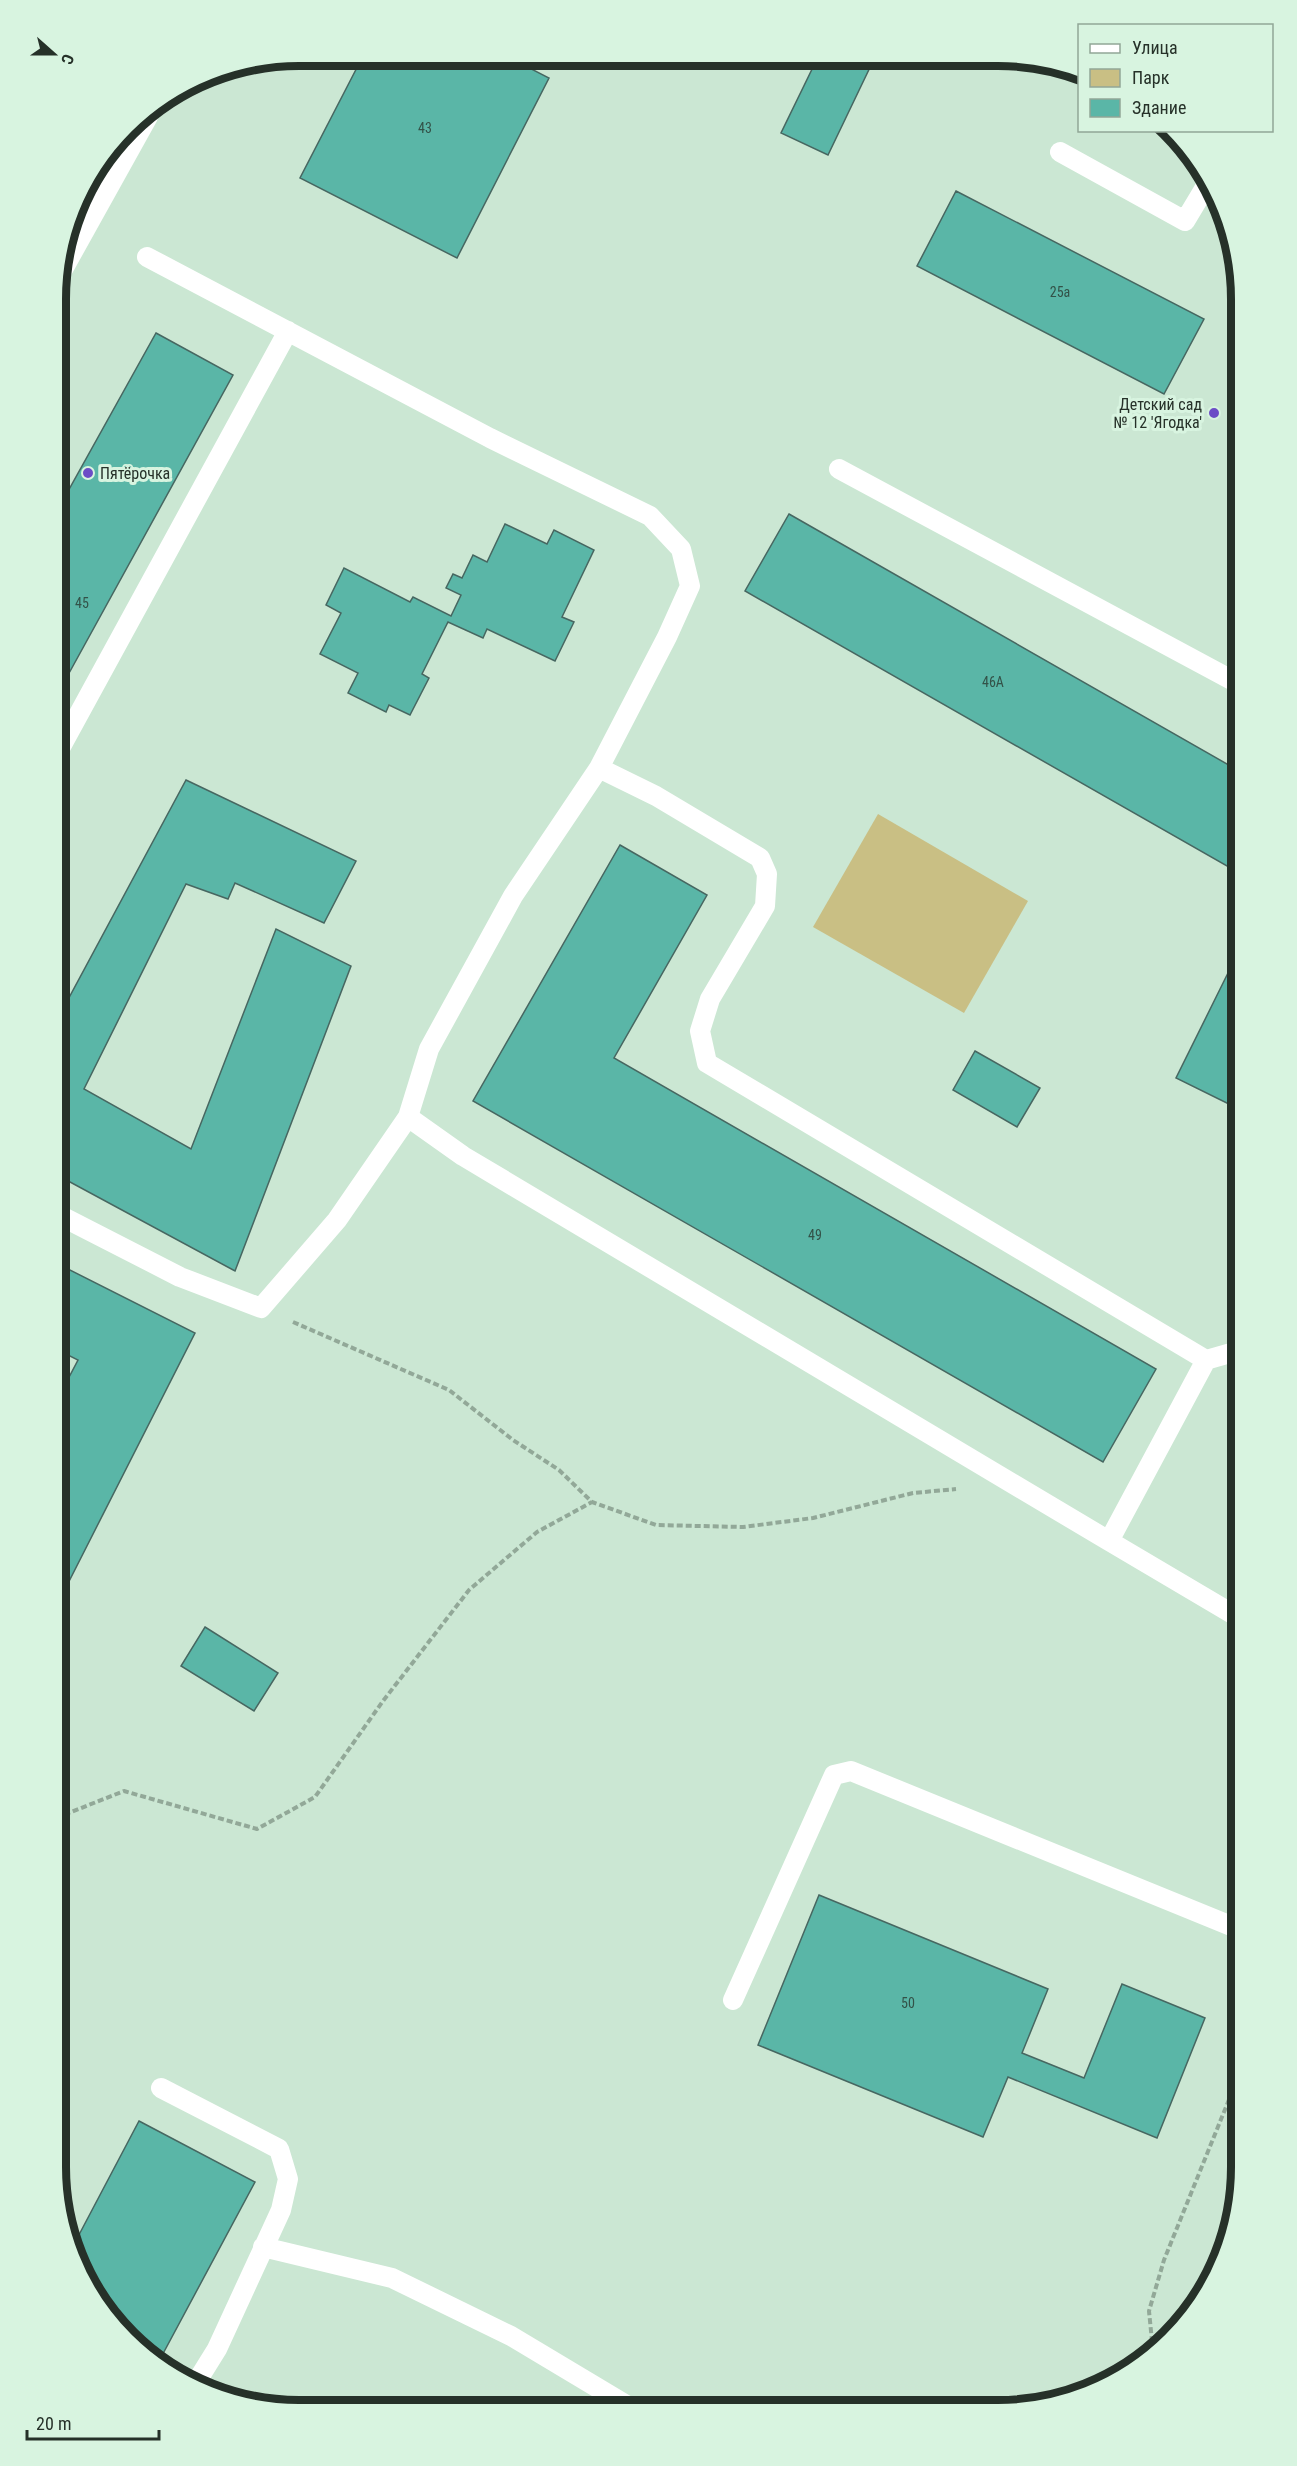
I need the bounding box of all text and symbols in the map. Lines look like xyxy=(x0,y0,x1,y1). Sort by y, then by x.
north arrow xyxy=(24,24,84,84)
legend xyxy=(1078,24,1273,132)
text: Улица xyxy=(1132,37,1178,58)
text: С xyxy=(57,52,78,67)
text: Парк xyxy=(1132,67,1170,88)
text: Здание xyxy=(1132,97,1186,118)
house number: 43 xyxy=(418,120,432,136)
house number: 25a xyxy=(1050,284,1070,300)
place label: Детский сад № 12 'Ягодка' xyxy=(1113,395,1202,432)
marker: Детский сад № 12 'Ягодка' xyxy=(1207,406,1221,420)
place label: Пятёрочка xyxy=(100,464,170,483)
marker: Пятёрочка xyxy=(81,466,95,480)
house number: 45 xyxy=(75,595,89,611)
house number: 46А xyxy=(982,674,1004,690)
house number: 49 xyxy=(808,1227,822,1243)
house number: 50 xyxy=(901,1995,915,2011)
scale bar xyxy=(27,2403,159,2441)
text: 20 m xyxy=(36,2413,71,2434)

